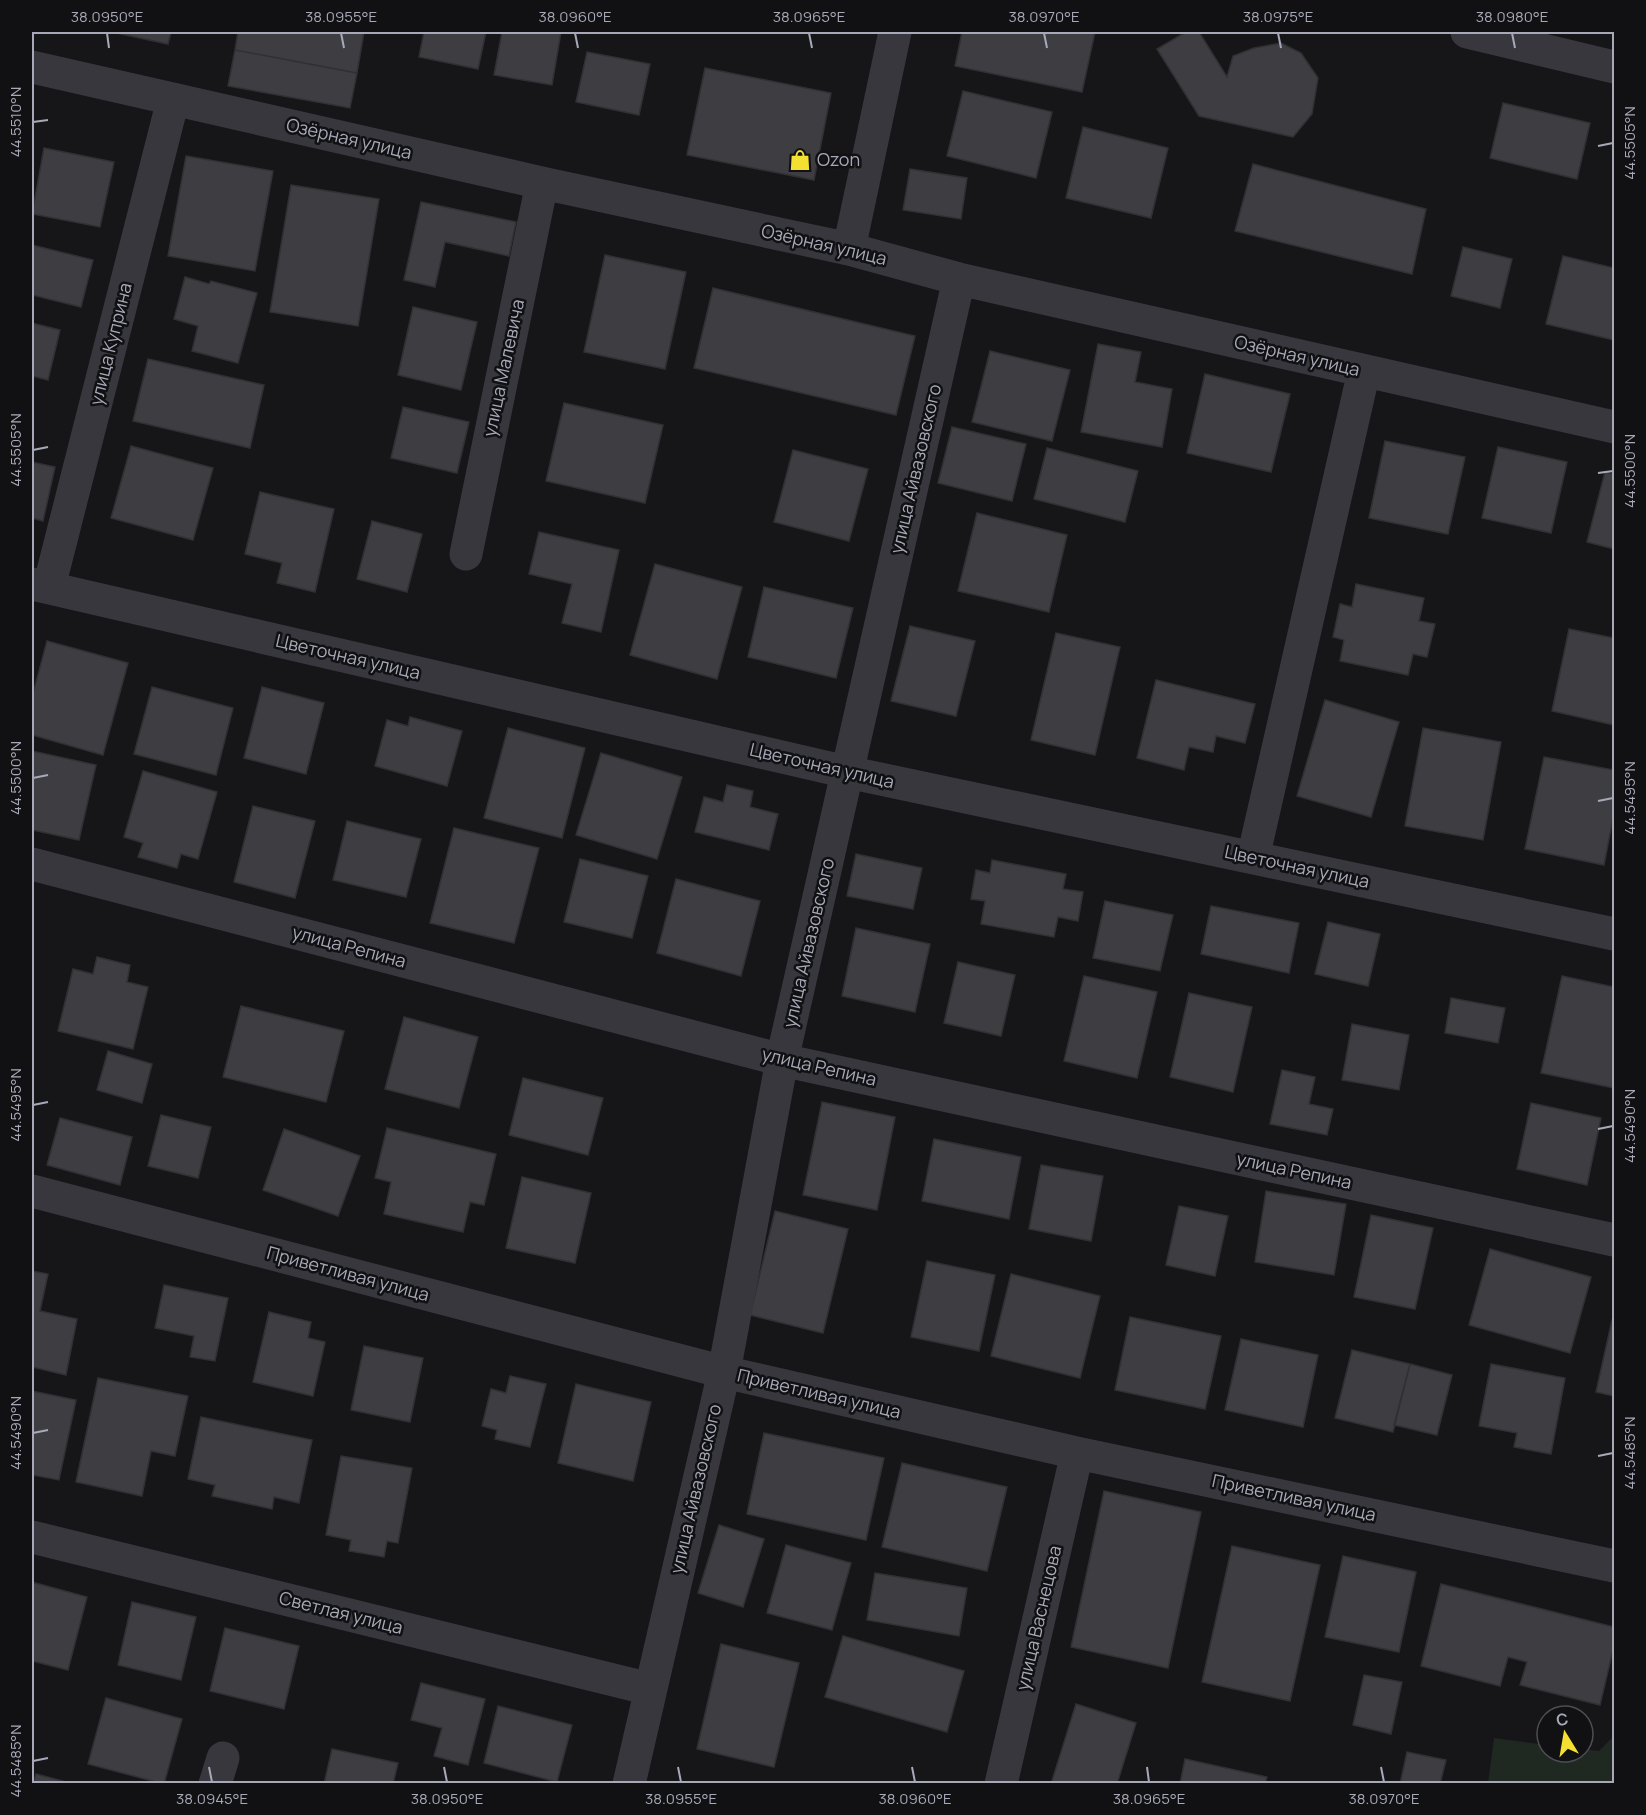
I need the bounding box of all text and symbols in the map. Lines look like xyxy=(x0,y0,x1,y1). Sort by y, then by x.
text: 38.0950°E xyxy=(71,6,143,27)
text: 38.0955°E xyxy=(305,6,377,27)
text: 38.0960°E xyxy=(538,6,612,27)
text: 38.0965°E xyxy=(773,6,845,27)
text: 38.0970°E xyxy=(1008,6,1080,27)
text: 38.0975°E xyxy=(1243,6,1313,27)
text: 38.0980°E xyxy=(1476,6,1548,27)
text: 44.5510°N xyxy=(5,87,26,157)
text: 44.5505°N xyxy=(1619,106,1640,180)
street label: Озёрная улица xyxy=(284,112,414,164)
place label: Ozon xyxy=(817,147,860,171)
shop icon: Ozon xyxy=(788,148,812,172)
street label: Озёрная улица xyxy=(759,218,889,270)
street label: улица Куприна xyxy=(83,280,137,408)
street label: улица Малевича xyxy=(477,297,529,439)
street label: Озёрная улица xyxy=(1232,329,1362,381)
street label: улица Айвазовского xyxy=(884,382,946,556)
text: 44.5505°N xyxy=(5,413,26,487)
text: 44.5500°N xyxy=(1619,434,1640,508)
street label: Цветочная улица xyxy=(274,628,423,684)
street label: Цветочная улица xyxy=(748,737,897,793)
text: 44.5500°N xyxy=(5,741,26,815)
text: 44.5495°N xyxy=(1619,761,1640,835)
street label: Цветочная улица xyxy=(1223,839,1372,893)
street label: улица Айвазовского xyxy=(777,856,839,1030)
street label: улица Репина xyxy=(290,919,409,973)
street label: улица Репина xyxy=(760,1041,879,1091)
text: 44.5495°N xyxy=(5,1068,26,1142)
text: 44.5490°N xyxy=(1619,1089,1640,1163)
street label: улица Репина xyxy=(1235,1146,1354,1194)
street label: Приветливая улица xyxy=(265,1240,432,1306)
street label: Приветливая улица xyxy=(735,1363,903,1423)
text: 44.5490°N xyxy=(5,1396,26,1470)
street label: улица Айвазовского xyxy=(664,1402,726,1576)
text: 44.5485°N xyxy=(1619,1416,1640,1490)
street label: Приветливая улица xyxy=(1210,1468,1378,1526)
street label: улица Васнецова xyxy=(1010,1543,1066,1693)
street label: Светлая улица xyxy=(277,1585,406,1639)
north arrow xyxy=(1535,1704,1595,1764)
text: С xyxy=(1554,1707,1570,1731)
text: 44.5485°N xyxy=(5,1724,26,1798)
text: 38.0945°E xyxy=(176,1788,248,1809)
text: 38.0950°E xyxy=(411,1788,483,1809)
text: 38.0955°E xyxy=(645,1788,717,1809)
text: 38.0960°E xyxy=(878,1788,952,1809)
text: 38.0965°E xyxy=(1113,1788,1185,1809)
text: 38.0970°E xyxy=(1348,1788,1420,1809)

